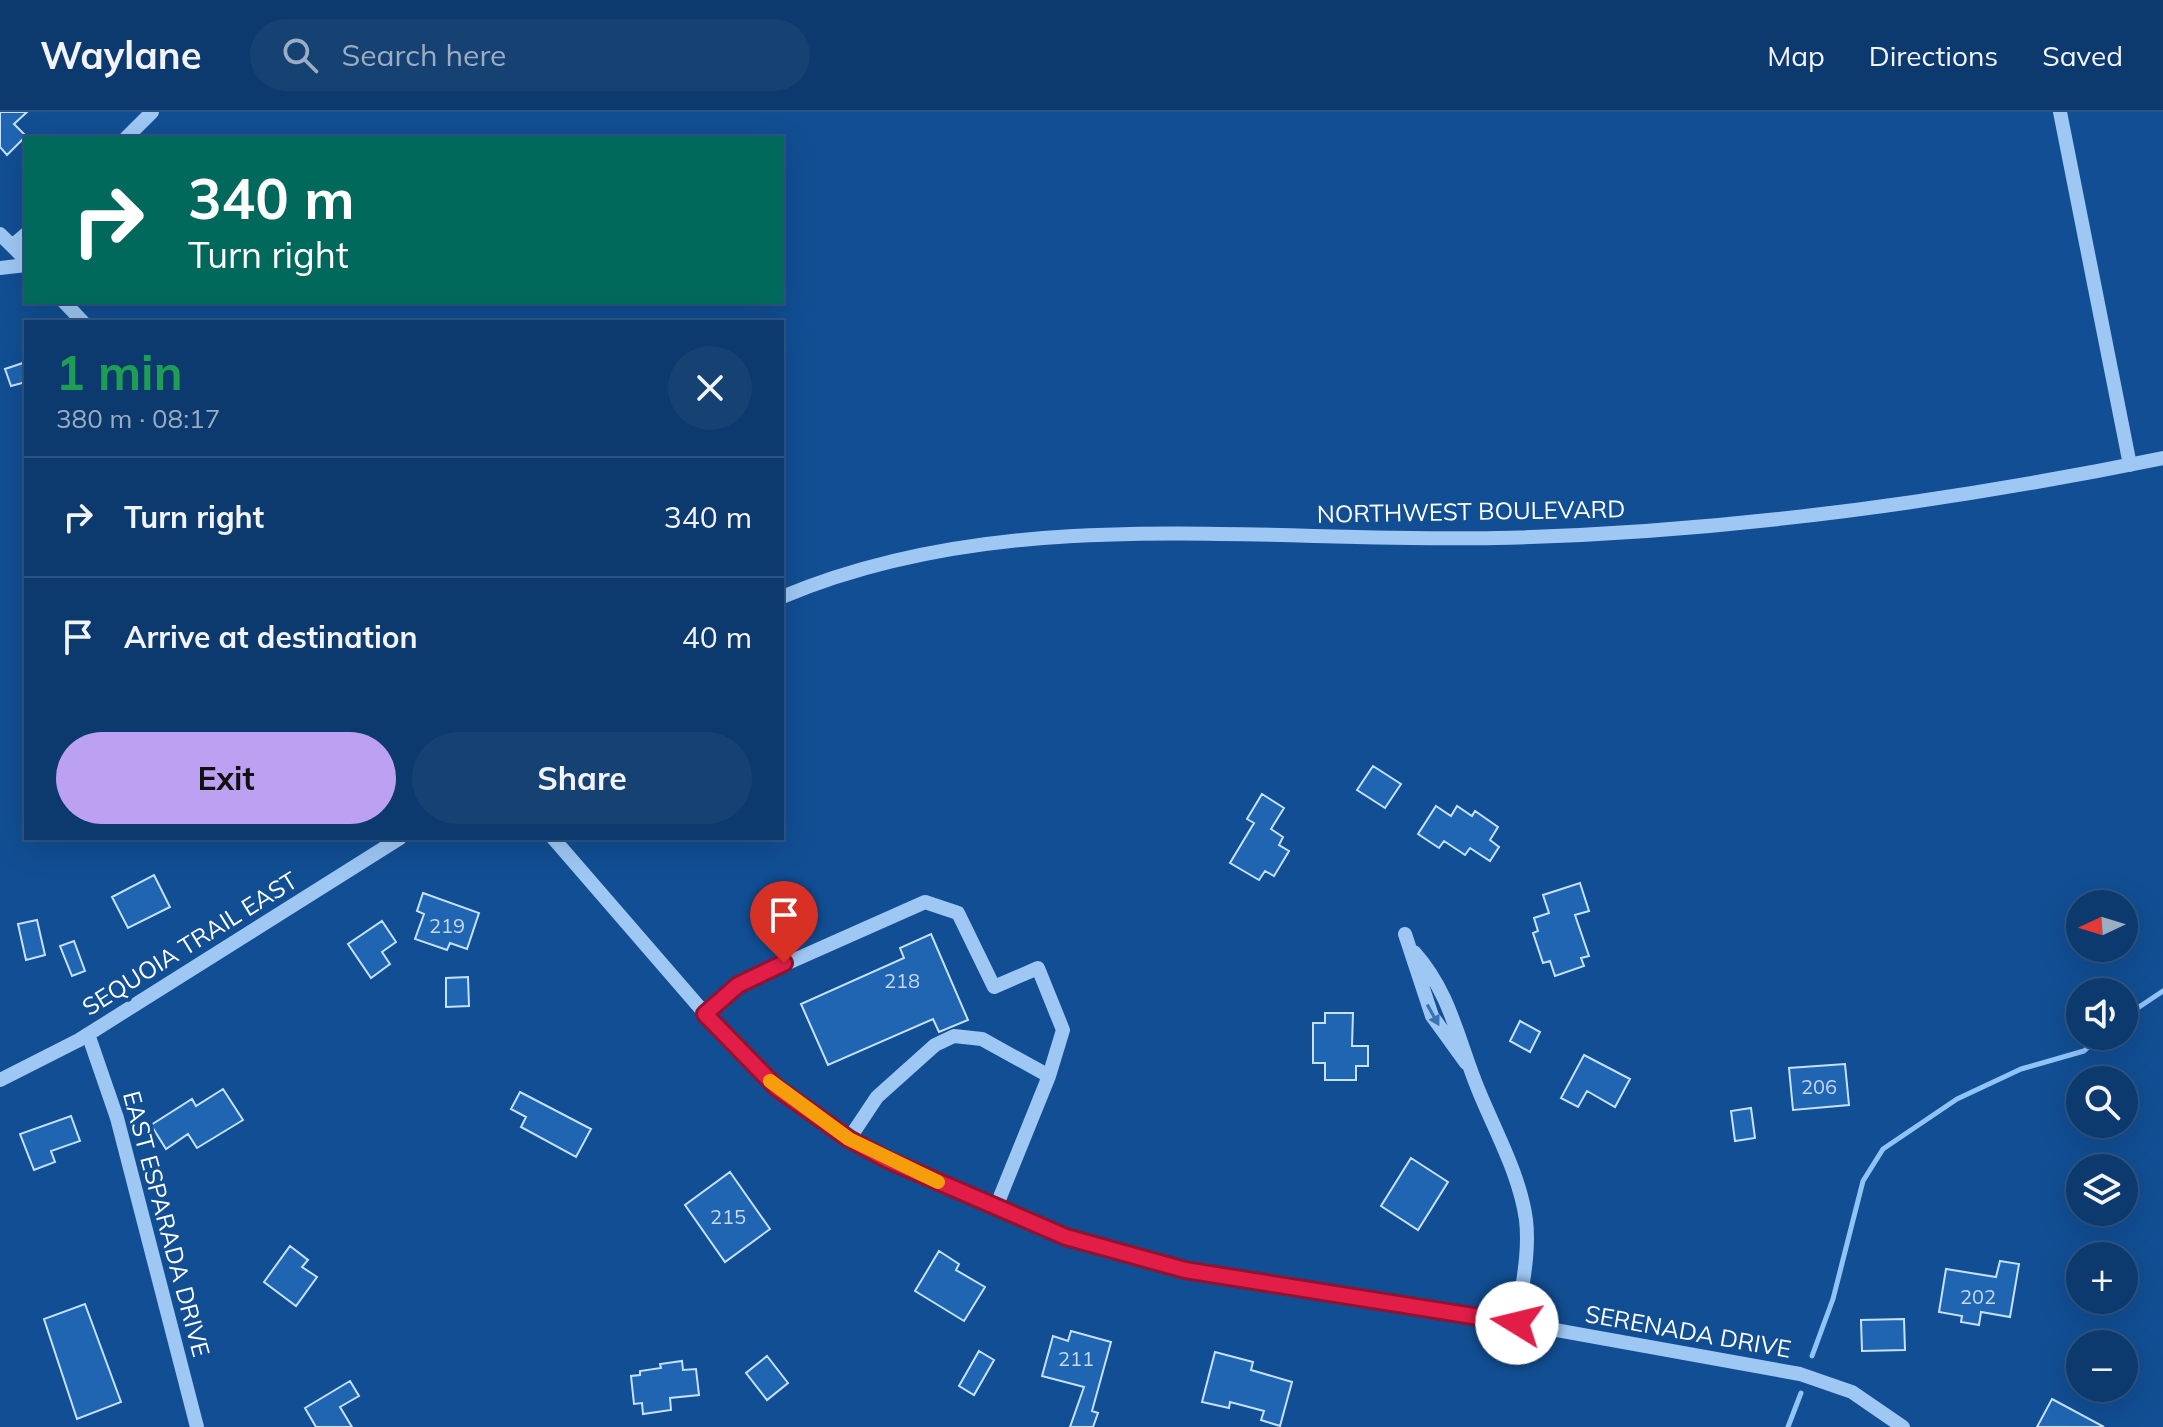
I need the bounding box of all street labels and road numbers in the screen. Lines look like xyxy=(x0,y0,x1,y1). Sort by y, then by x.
street label: NORTHWEST BOULEVARD xyxy=(1317,493,1625,529)
street label: SEQUOIA TRAIL EAST xyxy=(76,864,303,1022)
street label: EAST ESPARADA DRIVE xyxy=(117,1087,217,1360)
street label: SERENADA DRIVE xyxy=(1583,1298,1793,1364)

